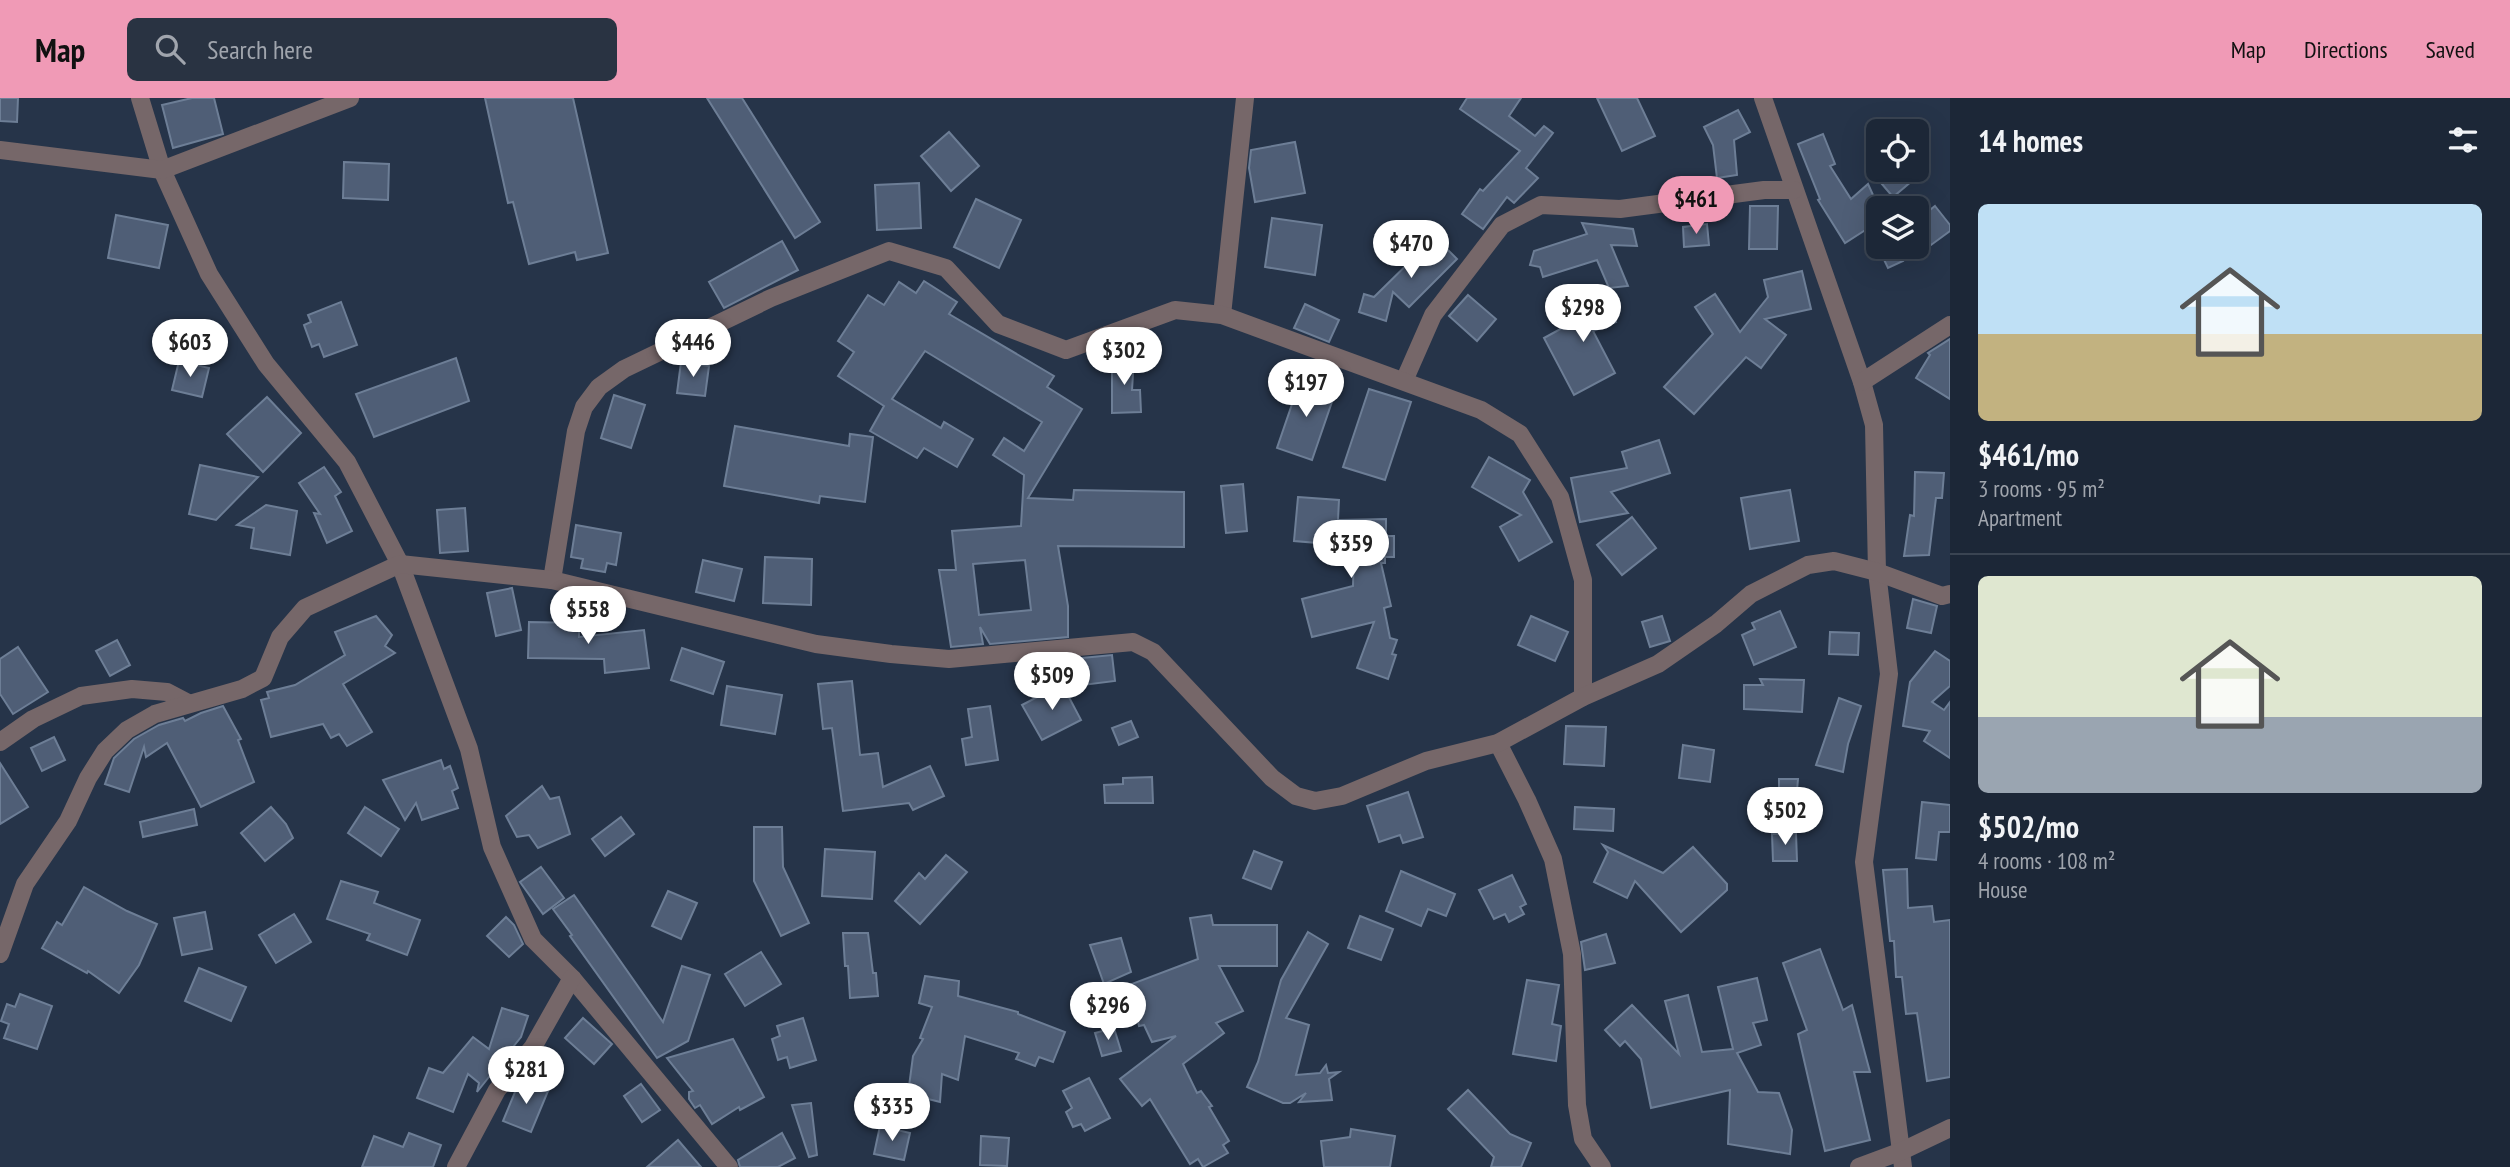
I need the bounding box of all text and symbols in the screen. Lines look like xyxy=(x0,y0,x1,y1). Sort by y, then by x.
search box xyxy=(127,18,617,81)
text: Map xyxy=(35,28,85,71)
icon: search xyxy=(151,30,189,68)
text: Search here xyxy=(207,33,313,66)
text: Map xyxy=(2231,34,2266,65)
text: Directions xyxy=(2304,34,2388,65)
text: Saved xyxy=(2426,34,2475,65)
map controls xyxy=(1866,119,1929,259)
button: locate xyxy=(1866,119,1929,182)
text: 14 homes xyxy=(1978,121,2083,160)
icon: filters xyxy=(2444,121,2482,159)
pin: $461 xyxy=(1655,176,1737,236)
text: $461 xyxy=(1674,184,1718,213)
button: layers xyxy=(1866,196,1929,259)
pin: $470 xyxy=(1370,220,1452,280)
text: $470 xyxy=(1389,228,1433,257)
icon: home xyxy=(2167,249,2293,375)
pin: $298 xyxy=(1542,285,1624,344)
text: $298 xyxy=(1561,292,1605,321)
pin: $603 xyxy=(149,320,231,379)
pin: $446 xyxy=(652,320,734,379)
text: $603 xyxy=(168,327,212,356)
text: $446 xyxy=(671,327,715,356)
pin: $302 xyxy=(1083,328,1165,387)
text: $302 xyxy=(1102,335,1146,364)
pin: $197 xyxy=(1265,360,1347,419)
text: $197 xyxy=(1284,367,1328,396)
text: $461/mo xyxy=(1978,435,2079,474)
text: 3 rooms · 95 m² xyxy=(1978,474,2105,503)
text: Apartment xyxy=(1978,503,2062,532)
pin: $359 xyxy=(1310,520,1392,580)
text: $359 xyxy=(1329,528,1373,557)
pin: $558 xyxy=(547,587,629,646)
text: $558 xyxy=(566,594,610,623)
icon: home xyxy=(2167,621,2293,747)
pin: $509 xyxy=(1011,652,1093,712)
text: $509 xyxy=(1030,660,1074,689)
pin: $502 xyxy=(1744,788,1826,847)
text: $502 xyxy=(1763,795,1807,824)
text: $502/mo xyxy=(1978,807,2079,846)
text: 4 rooms · 108 m² xyxy=(1978,846,2115,875)
text: House xyxy=(1978,875,2028,904)
pin: $296 xyxy=(1067,982,1149,1042)
text: $296 xyxy=(1086,990,1130,1019)
pin: $281 xyxy=(485,1046,567,1106)
text: $281 xyxy=(504,1054,548,1083)
pin: $335 xyxy=(851,1084,933,1143)
text: $335 xyxy=(870,1091,914,1120)

